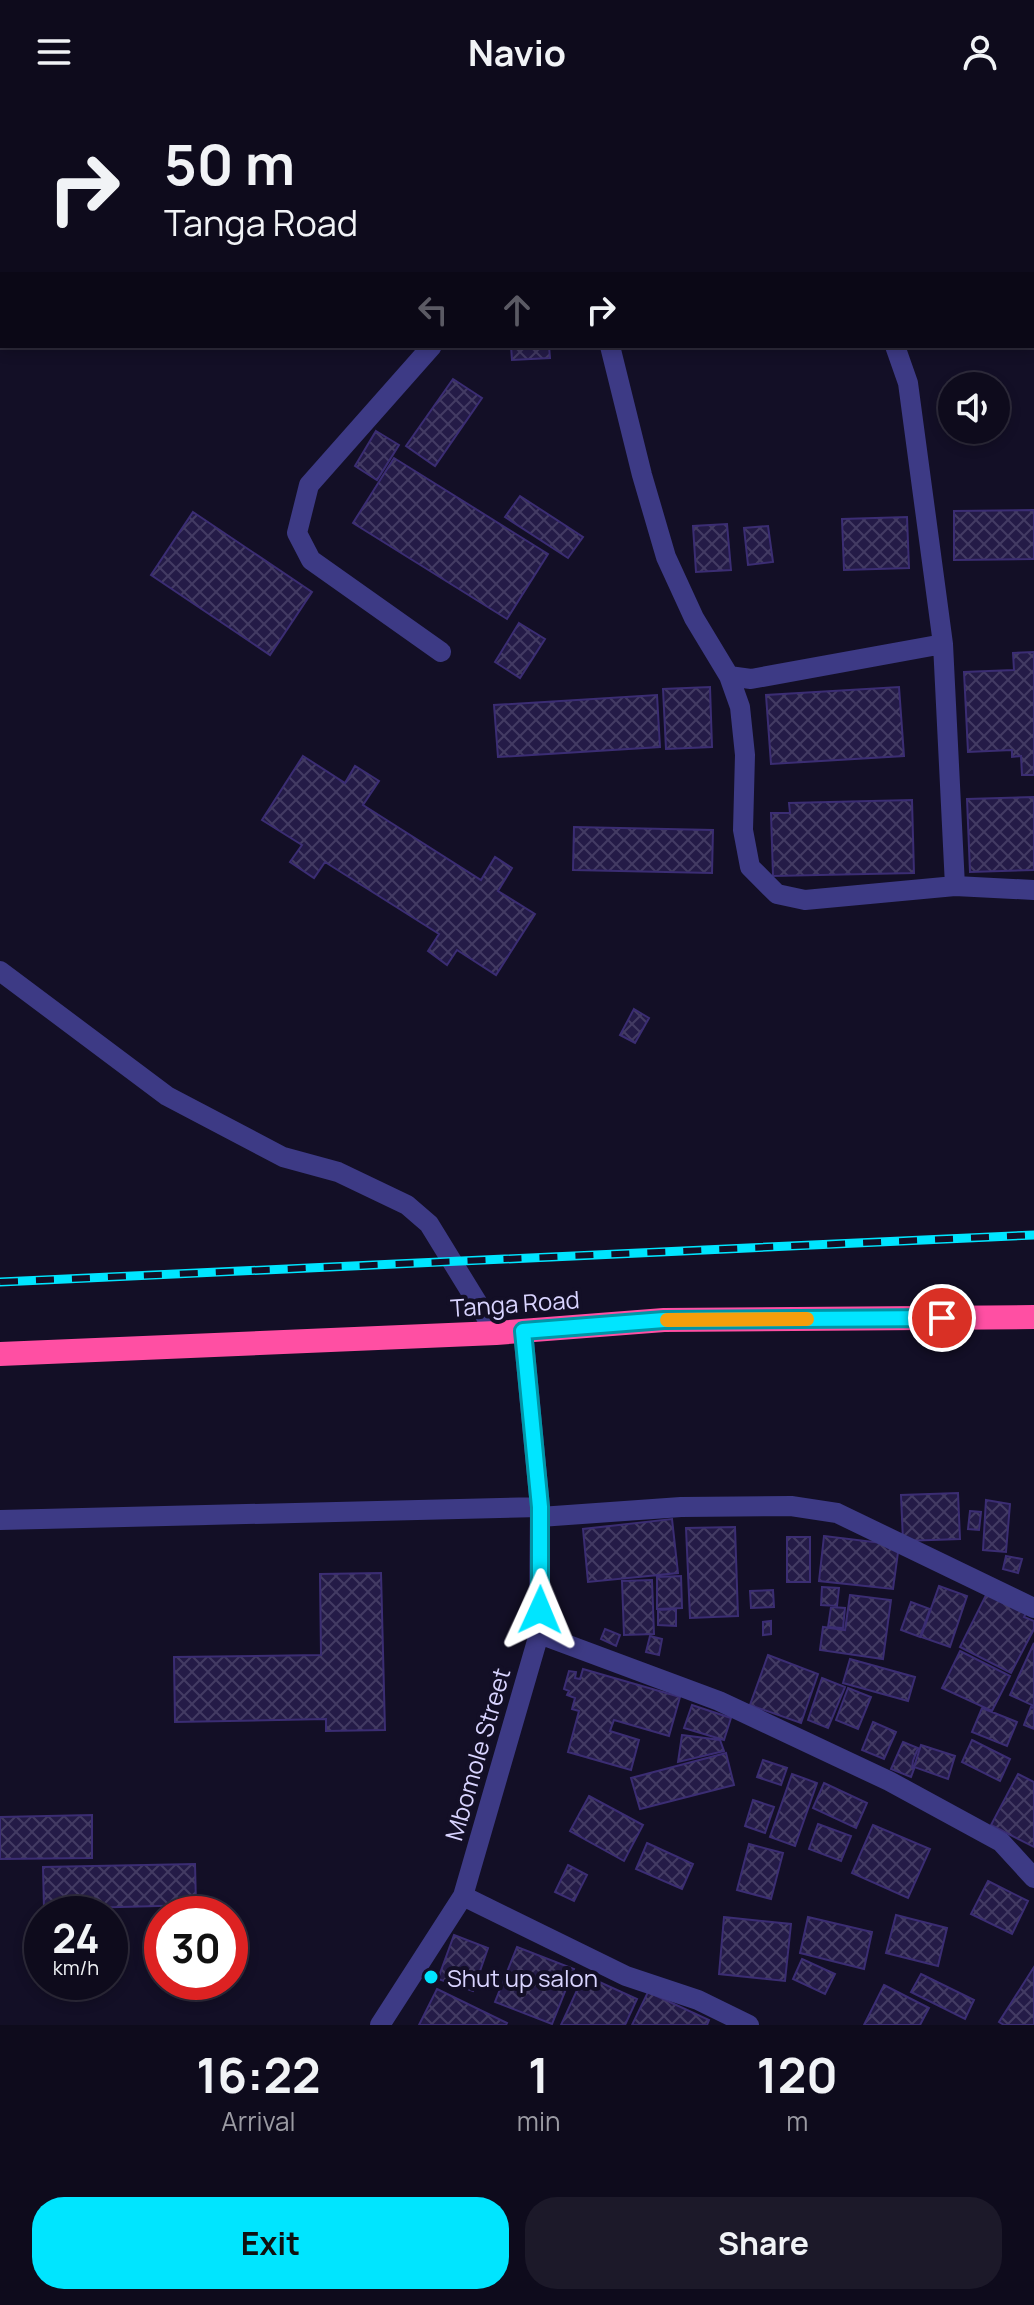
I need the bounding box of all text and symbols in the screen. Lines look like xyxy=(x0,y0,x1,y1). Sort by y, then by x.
text: Navio xyxy=(468,28,566,77)
icon: menu xyxy=(32,30,76,74)
icon: person xyxy=(958,30,1002,74)
text: 50 m xyxy=(164,125,295,202)
icon: right xyxy=(32,136,136,240)
text: Tanga Road xyxy=(164,198,358,247)
icon: left xyxy=(411,288,455,332)
icon: ahead xyxy=(495,288,539,332)
icon: right xyxy=(579,288,623,332)
map controls xyxy=(938,372,1010,444)
button: sound xyxy=(938,372,1010,444)
street label: Tanga Road xyxy=(449,1282,581,1324)
pin xyxy=(908,1284,976,1352)
icon: arrive xyxy=(920,1296,964,1340)
position arrow xyxy=(498,1568,582,1652)
street label: Mbomole Street xyxy=(437,1664,517,1844)
speed limit sign: 30 xyxy=(144,1896,248,2000)
text: 24 xyxy=(52,1910,100,1965)
text: km/h xyxy=(53,1954,99,1981)
place label: Shut up salon xyxy=(447,1961,598,1994)
marker: Shut up salon xyxy=(422,1968,440,1986)
text: 16:22 xyxy=(196,2042,321,2107)
text: 1 xyxy=(528,2042,549,2107)
text: 120 xyxy=(757,2042,838,2107)
text: Arrival xyxy=(221,2103,296,2139)
text: min xyxy=(517,2103,560,2139)
text: m xyxy=(786,2103,808,2139)
button: Exit xyxy=(32,2197,509,2289)
button: Share xyxy=(525,2197,1002,2289)

